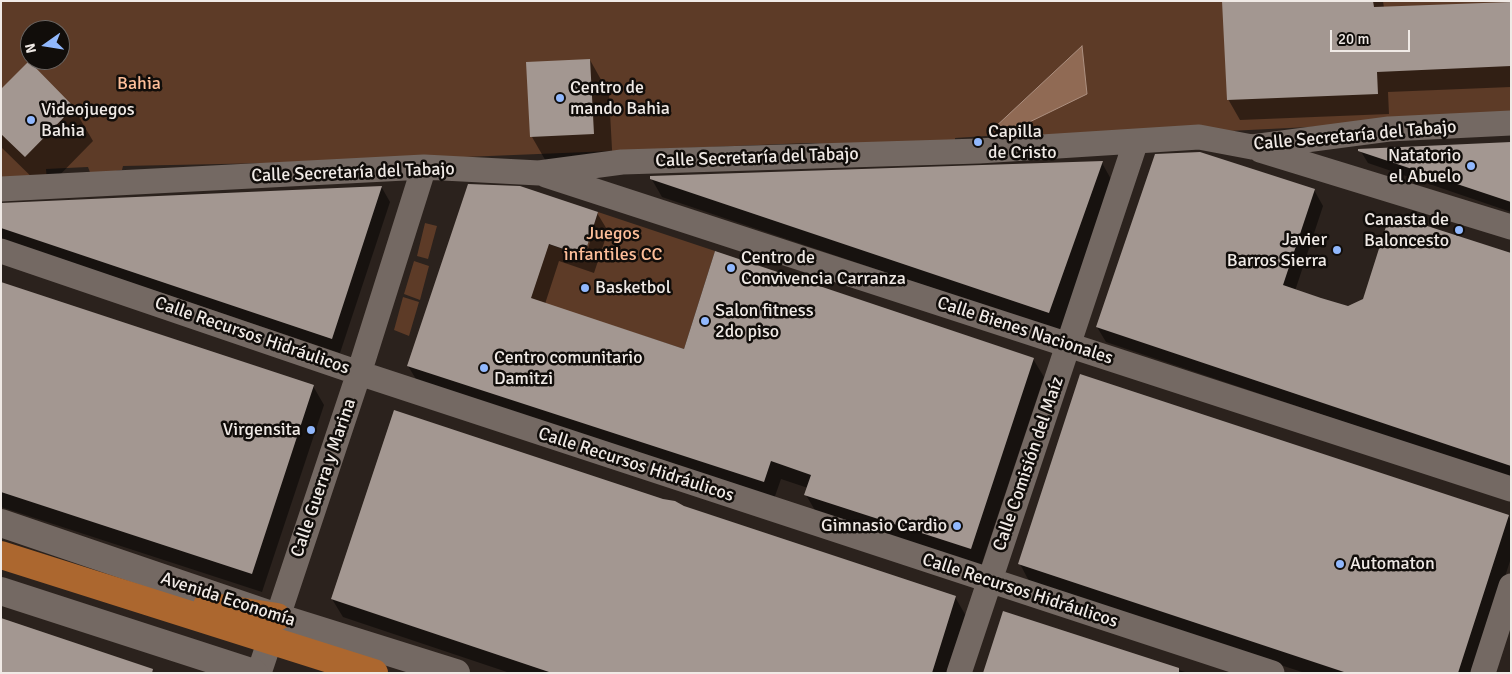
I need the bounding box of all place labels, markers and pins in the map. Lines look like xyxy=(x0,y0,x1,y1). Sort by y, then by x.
place label: Centro de mando Bahia xyxy=(570,77,670,120)
marker: Centro de mando Bahia xyxy=(554,92,566,104)
place label: Videojuegos Bahia xyxy=(41,99,135,142)
marker: Videojuegos Bahia xyxy=(25,114,37,126)
place label: Capilla de Cristo xyxy=(988,121,1057,163)
marker: Capilla de Cristo xyxy=(972,136,984,148)
place label: Natatorio el Abuelo xyxy=(1388,145,1461,188)
marker: Natatorio el Abuelo xyxy=(1465,160,1477,172)
place label: Canasta de Baloncesto xyxy=(1364,209,1449,252)
marker: Canasta de Baloncesto xyxy=(1453,224,1465,236)
place label: Javier Barros Sierra xyxy=(1227,229,1327,272)
marker: Javier Barros Sierra xyxy=(1331,244,1343,256)
place label: Centro de Convivencia Carranza xyxy=(741,247,906,290)
marker: Centro de Convivencia Carranza xyxy=(725,262,737,274)
place label: Basketbol xyxy=(595,277,671,299)
marker: Basketbol xyxy=(579,282,591,294)
place label: Salon fitness 2do piso xyxy=(715,300,814,342)
marker: Salon fitness 2do piso xyxy=(699,315,711,327)
place label: Centro comunitario Damitzi xyxy=(494,347,643,389)
marker: Centro comunitario Damitzi xyxy=(478,362,490,374)
place label: Virgensita xyxy=(223,419,301,441)
marker: Virgensita xyxy=(305,424,317,436)
place label: Gimnasio Cardio xyxy=(821,515,947,537)
marker: Gimnasio Cardio xyxy=(951,520,963,532)
place label: Automaton xyxy=(1350,553,1435,575)
marker: Automaton xyxy=(1334,558,1346,570)

